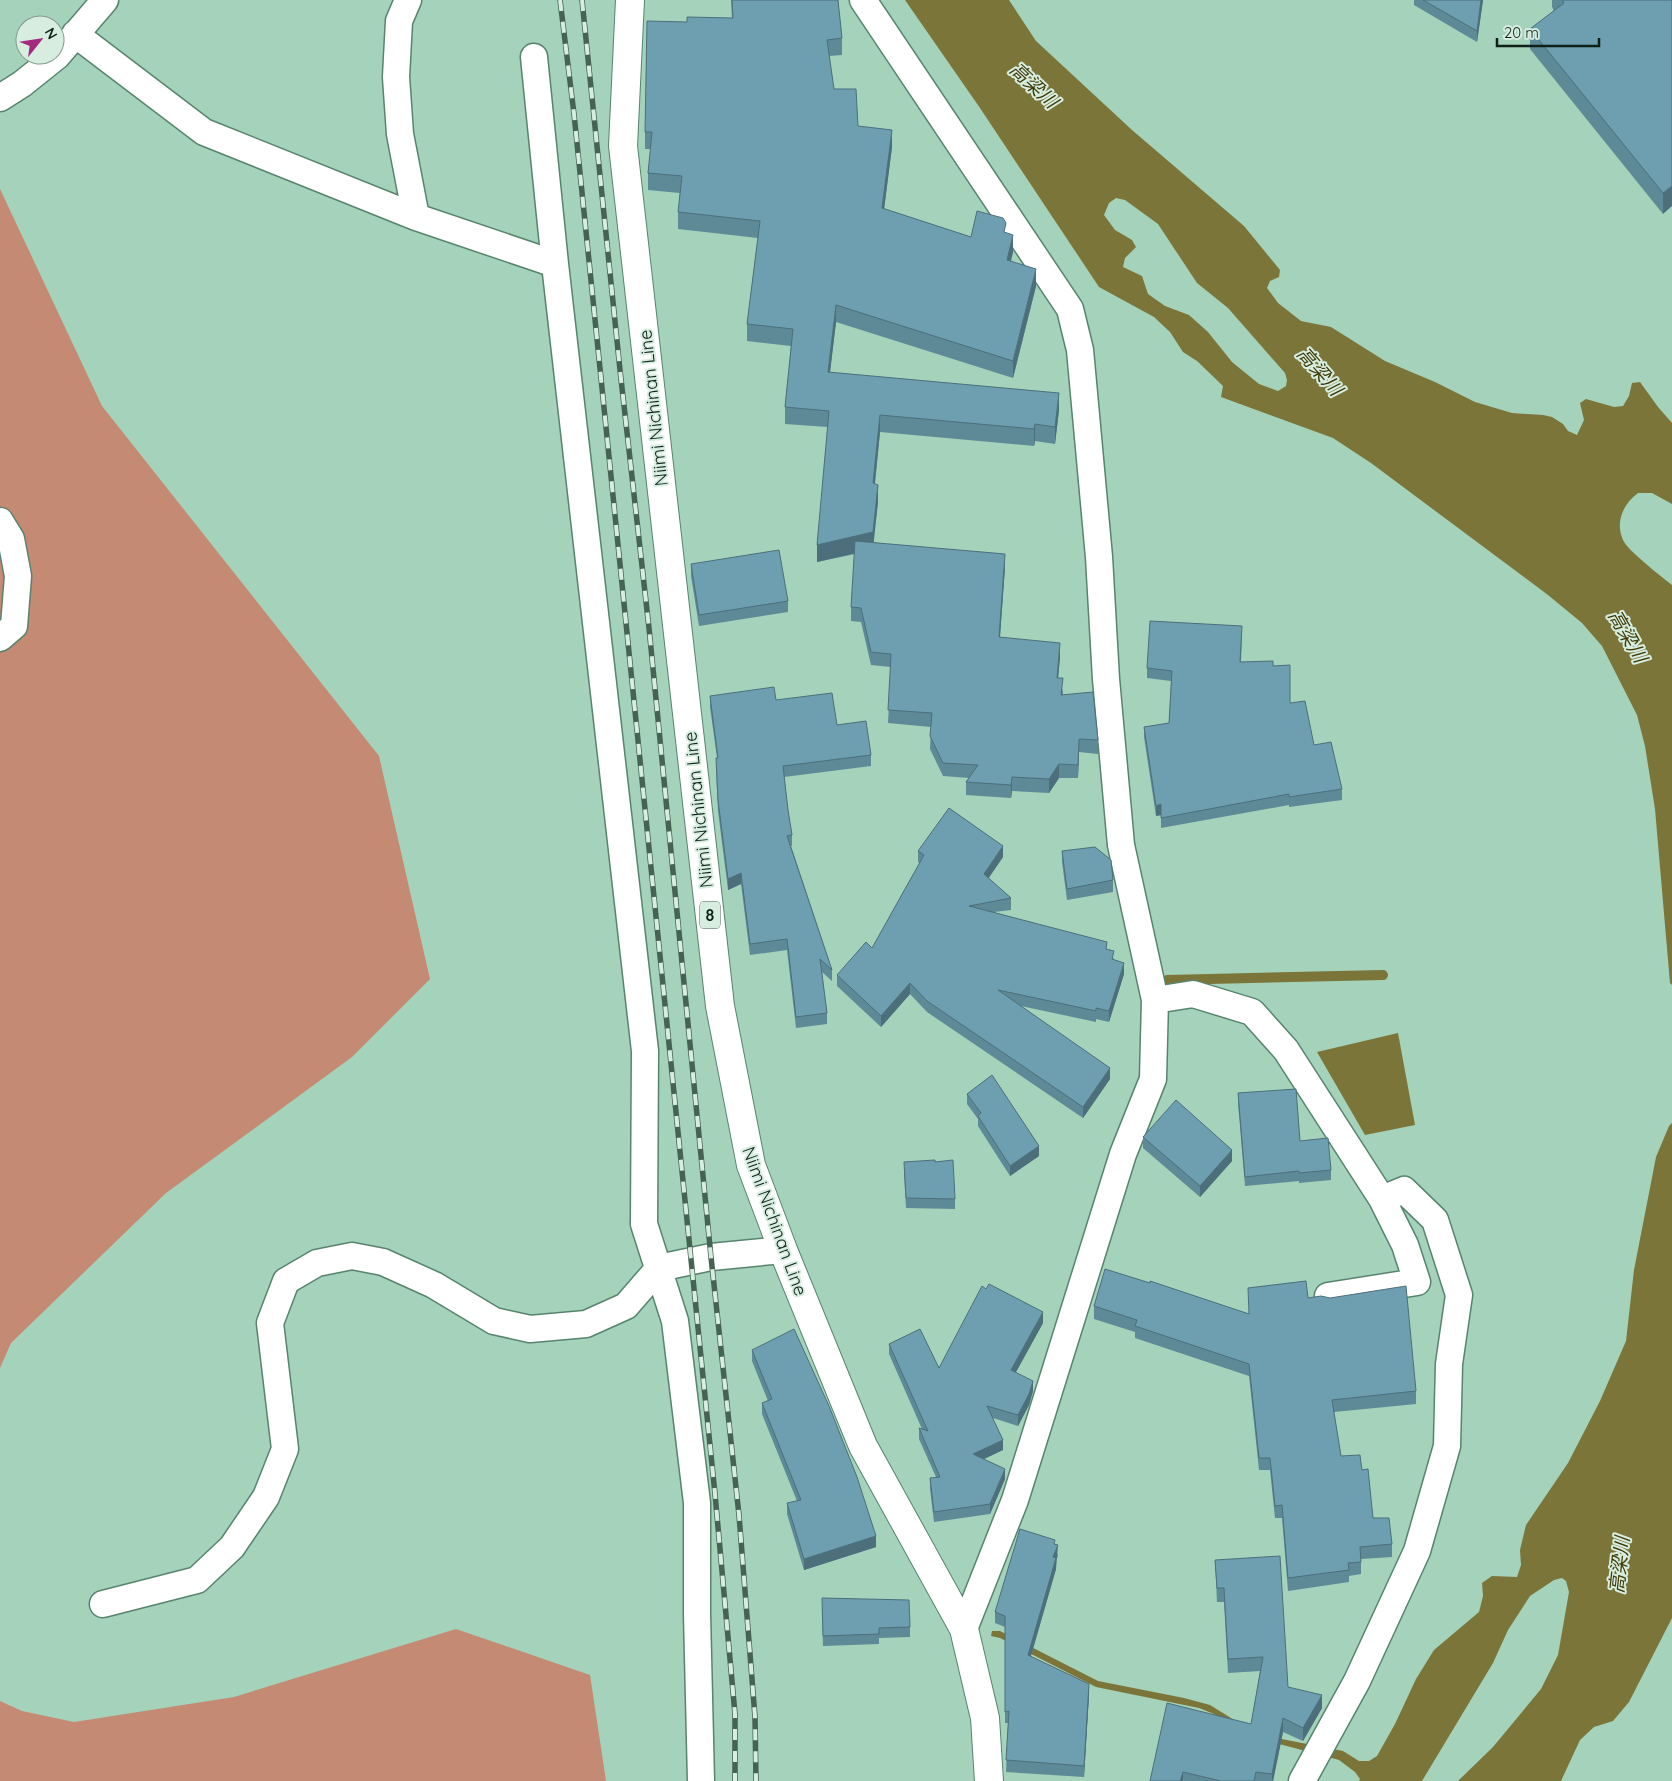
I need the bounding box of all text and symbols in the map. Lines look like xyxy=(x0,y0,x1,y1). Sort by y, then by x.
north arrow xyxy=(15,15,65,65)
scale bar xyxy=(1497,15,1600,47)
text: 20 m xyxy=(1504,23,1539,42)
text: N xyxy=(41,25,62,42)
water label: 高梁川 xyxy=(1005,57,1064,115)
street label: Niimi Nichinan Line xyxy=(633,329,673,487)
water label: 高梁川 xyxy=(1292,342,1349,402)
water label: 高梁川 xyxy=(1603,605,1654,668)
street label: Niimi Nichinan Line xyxy=(678,731,718,889)
road number: 8 xyxy=(700,902,720,928)
street label: Niimi Nichinan Line xyxy=(737,1143,813,1299)
water label: 高梁川 xyxy=(1604,1533,1634,1595)

